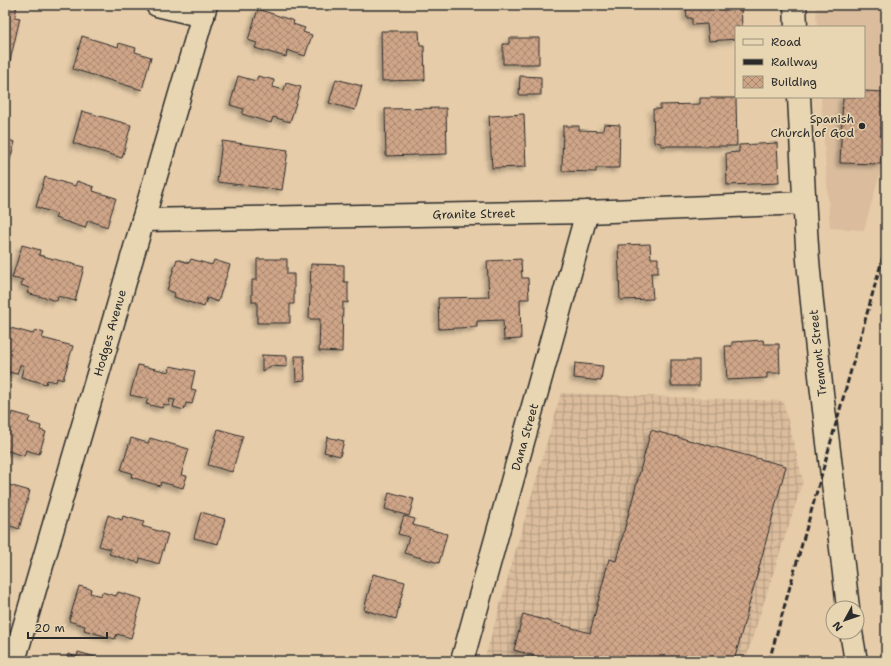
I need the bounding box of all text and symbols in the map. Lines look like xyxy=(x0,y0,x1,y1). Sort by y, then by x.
legend xyxy=(735,26,865,98)
text: Road xyxy=(771,34,802,50)
text: Railway xyxy=(771,54,818,70)
text: Building xyxy=(771,74,817,90)
place label: Spanish Church of God xyxy=(771,111,854,141)
marker: Spanish Church of God xyxy=(857,121,867,131)
street label: Granite Street xyxy=(432,205,516,223)
street label: Hodges Avenue xyxy=(90,288,130,378)
street label: Tremont Street xyxy=(805,309,831,397)
street label: Dana Street xyxy=(508,401,542,473)
north arrow xyxy=(825,600,865,640)
scale bar xyxy=(28,614,107,640)
text: N xyxy=(829,618,846,634)
text: 20 m xyxy=(34,620,65,636)

